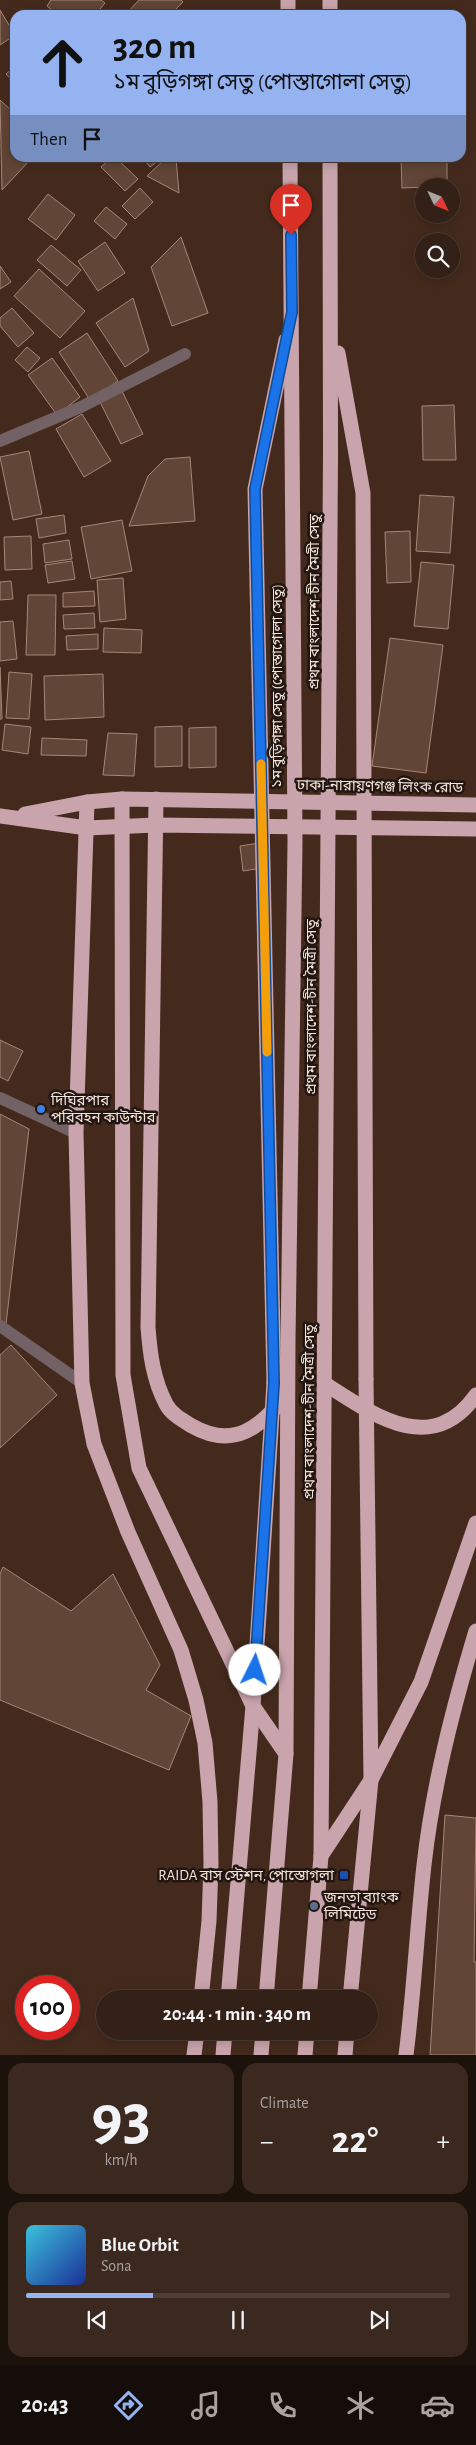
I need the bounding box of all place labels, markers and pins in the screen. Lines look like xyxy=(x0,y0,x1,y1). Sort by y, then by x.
pin xyxy=(270,184,312,235)
place label: দিঘিরপার পরিবহন কাউন্টার xyxy=(50,1092,156,1125)
marker: দিঘিরপার পরিবহন কাউন্টার xyxy=(35,1103,47,1115)
place label: RAIDA বাস স্টেশন, পোস্তোগলা xyxy=(158,1867,335,1883)
marker: RAIDA বাস স্টেশন, পোস্তোগলা xyxy=(338,1869,350,1881)
place label: জনতা ব্যাংক লিমিটেড xyxy=(323,1890,400,1922)
marker: জনতা ব্যাংক লিমিটেড xyxy=(308,1900,320,1912)

